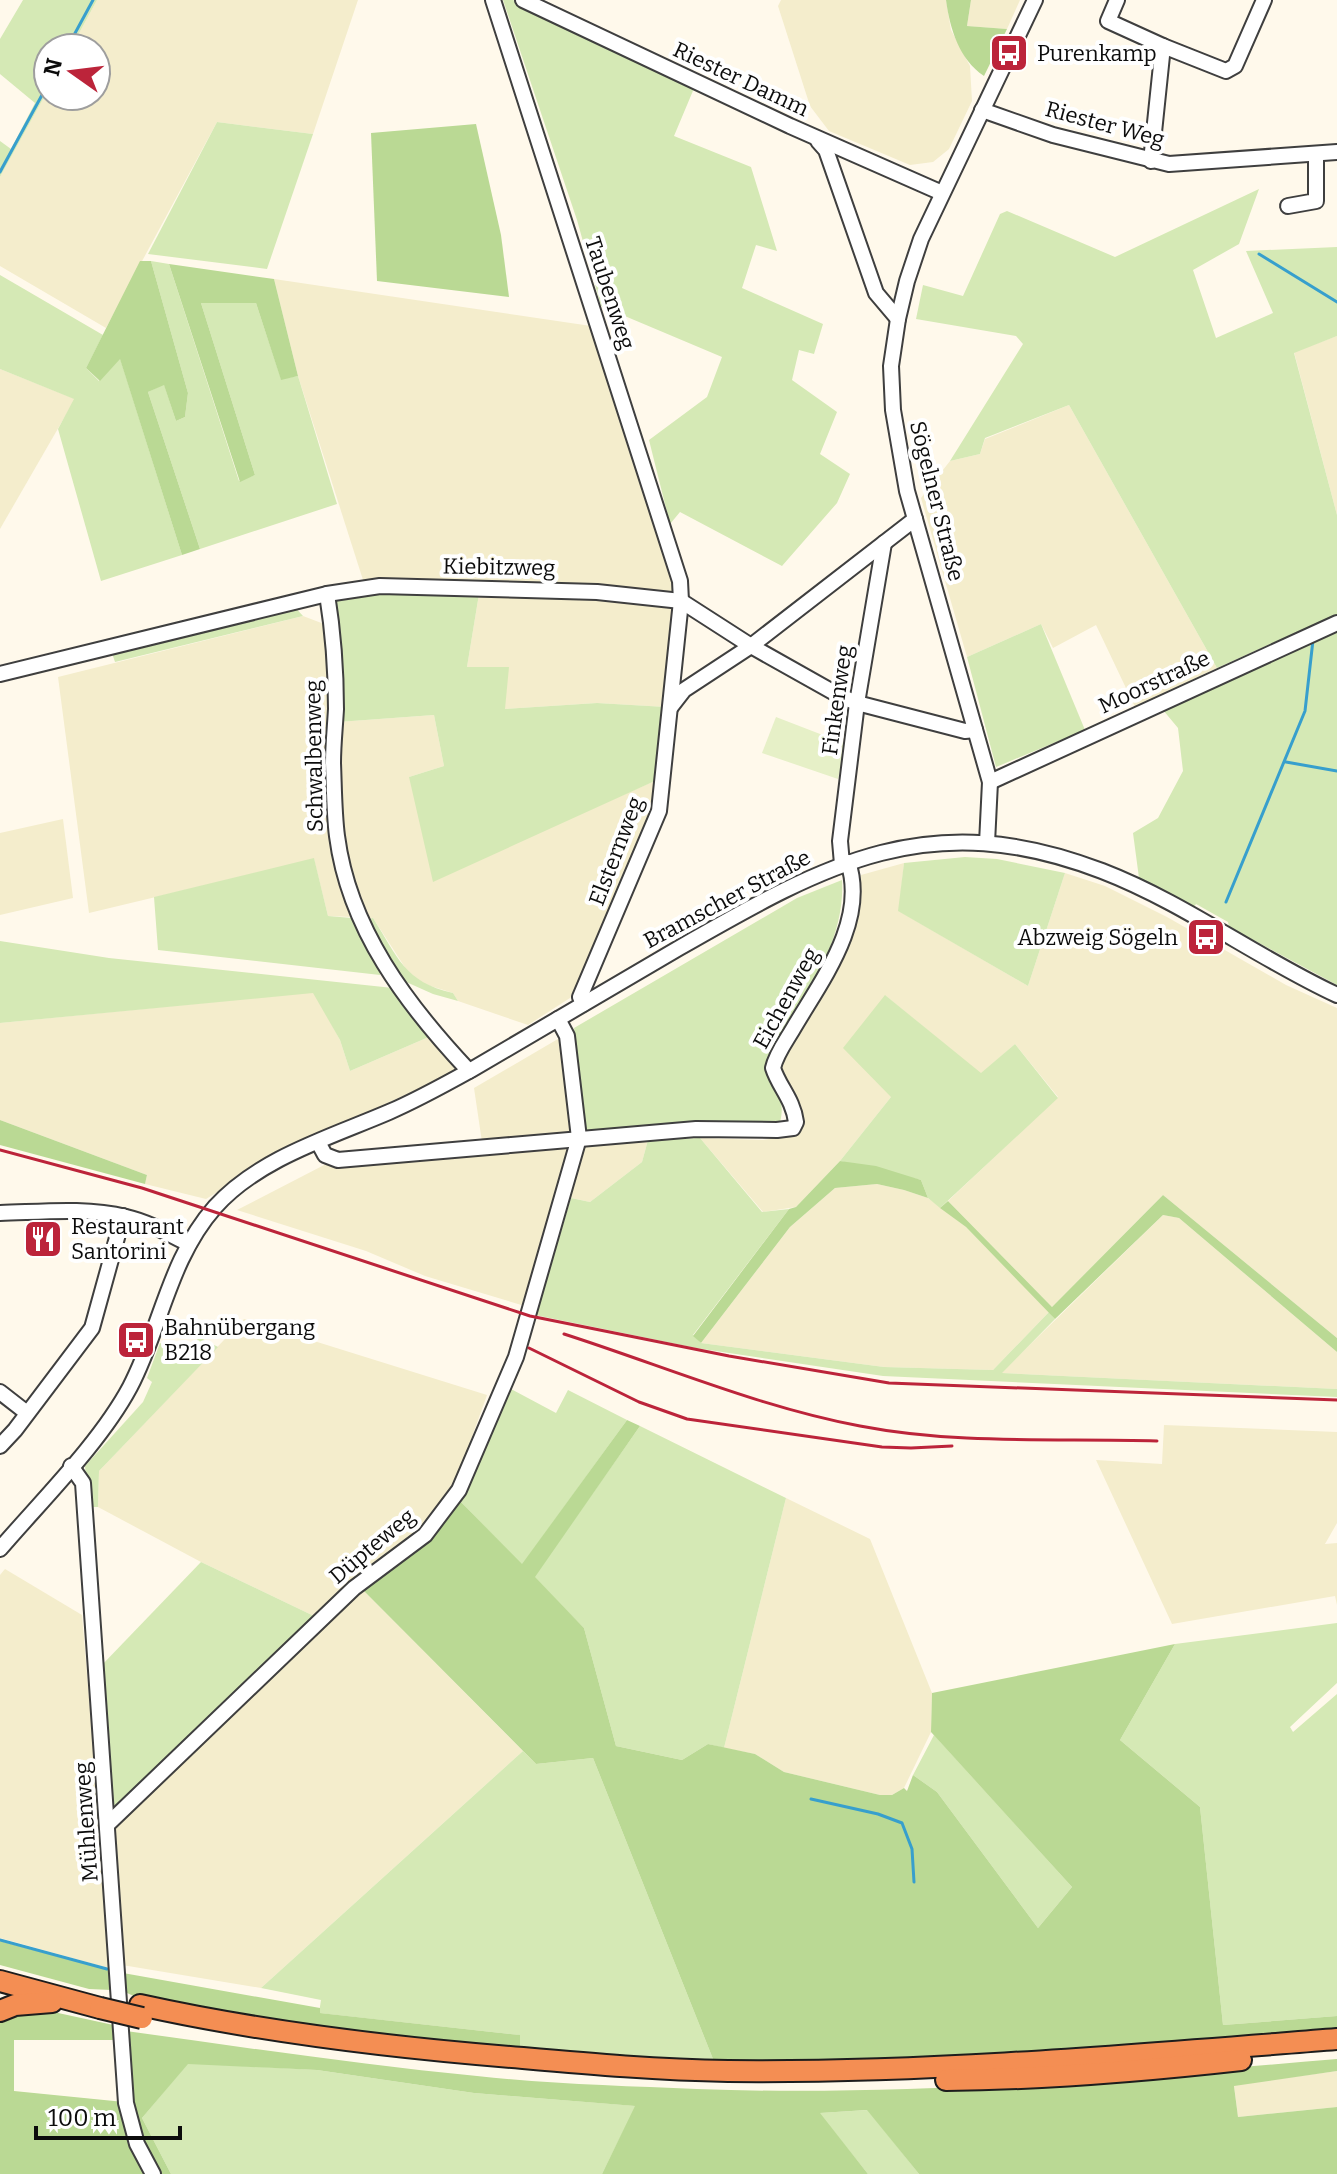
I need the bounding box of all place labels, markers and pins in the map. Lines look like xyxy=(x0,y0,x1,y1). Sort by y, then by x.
bus stop icon: Purenkamp xyxy=(988,32,1030,74)
place label: Purenkamp xyxy=(1037,40,1157,67)
bus stop icon: Abzweig Sögeln xyxy=(1185,916,1227,958)
place label: Abzweig Sögeln xyxy=(1017,924,1178,951)
place label: Restaurant Santorini xyxy=(71,1213,184,1265)
restaurant icon: Restaurant Santorini xyxy=(22,1218,64,1260)
place label: Bahnübergang B218 xyxy=(164,1314,315,1366)
bus stop icon: Bahnübergang B218 xyxy=(115,1319,157,1361)

